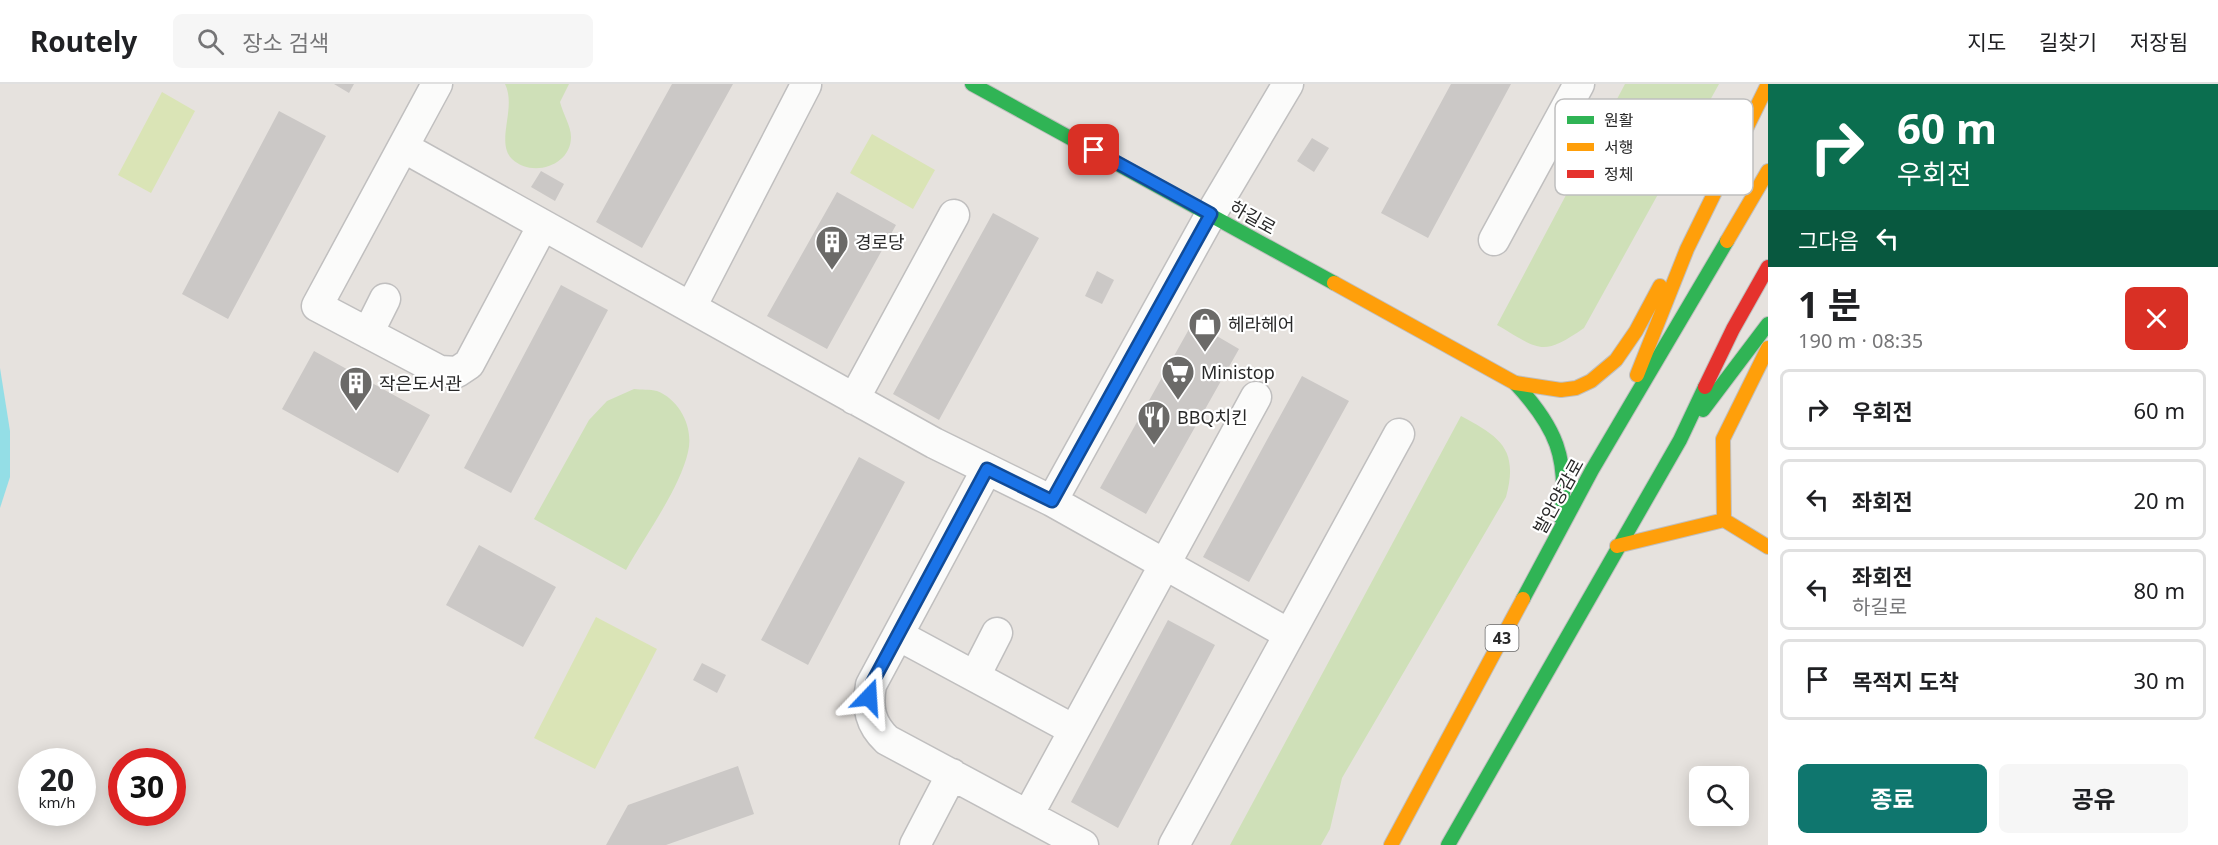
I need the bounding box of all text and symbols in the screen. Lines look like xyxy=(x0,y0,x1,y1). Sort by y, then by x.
search box xyxy=(173,14,593,68)
text: Routely xyxy=(30,22,137,60)
icon: search xyxy=(194,25,227,58)
text: 장소 검색 xyxy=(242,27,329,57)
text: 지도 xyxy=(1967,28,2006,56)
text: 길찾기 xyxy=(2039,28,2097,56)
text: 저장됨 xyxy=(2130,28,2188,56)
legend xyxy=(1555,99,1753,195)
text: 60 m xyxy=(1897,99,1997,156)
icon: right xyxy=(1798,108,1876,186)
text: 원활 xyxy=(1604,109,1634,131)
pin xyxy=(1068,124,1119,175)
icon: arrive xyxy=(1077,133,1110,166)
text: 서행 xyxy=(1604,136,1633,158)
text: 우회전 xyxy=(1897,155,1972,192)
text: 정체 xyxy=(1604,163,1633,185)
street label: 하길로 xyxy=(1225,194,1281,240)
icon: left xyxy=(1871,222,1904,255)
building icon: 경로당 xyxy=(814,224,850,271)
text: 그다음 xyxy=(1798,225,1859,255)
place label: 경로당 xyxy=(855,230,905,254)
text: 1 분 xyxy=(1798,280,1861,329)
button: close xyxy=(2125,287,2188,350)
shop icon: 헤라헤어 xyxy=(1187,306,1223,353)
place label: 헤라헤어 xyxy=(1228,312,1294,336)
text: 190 m · 08:35 xyxy=(1798,327,1923,354)
supermarket icon: Ministop xyxy=(1160,354,1196,401)
place label: Ministop xyxy=(1201,360,1275,384)
building icon: 작은도서관 xyxy=(338,365,374,412)
place label: 작은도서관 xyxy=(379,371,462,395)
icon: right xyxy=(1801,393,1834,426)
text: 60 m xyxy=(2134,395,2185,425)
text: 우회전 xyxy=(1852,396,1913,426)
restaurant icon: BBQ치킨 xyxy=(1136,399,1172,446)
place label: BBQ치킨 xyxy=(1177,405,1248,429)
street label: 발안양감로 xyxy=(1527,454,1589,538)
icon: left xyxy=(1801,483,1834,516)
text: 20 m xyxy=(2134,485,2185,515)
text: 좌회전 xyxy=(1852,486,1913,516)
text: 좌회전 xyxy=(1852,561,1913,591)
icon: left xyxy=(1801,573,1834,606)
text: 80 m xyxy=(2134,575,2185,605)
text: 하길로 xyxy=(1852,593,1907,620)
road number: 43 xyxy=(1486,625,1518,651)
icon: arrive xyxy=(1801,663,1834,696)
position arrow xyxy=(837,665,901,729)
text: 30 m xyxy=(2134,665,2185,695)
text: 목적지 도착 xyxy=(1852,666,1959,696)
speed limit sign: 30 xyxy=(108,748,186,826)
text: 20 xyxy=(40,759,74,800)
button: 종료 xyxy=(1798,764,1987,833)
button: 공유 xyxy=(1999,764,2188,833)
map controls xyxy=(1689,766,1749,826)
button: search xyxy=(1689,766,1749,826)
text: km/h xyxy=(39,792,75,812)

